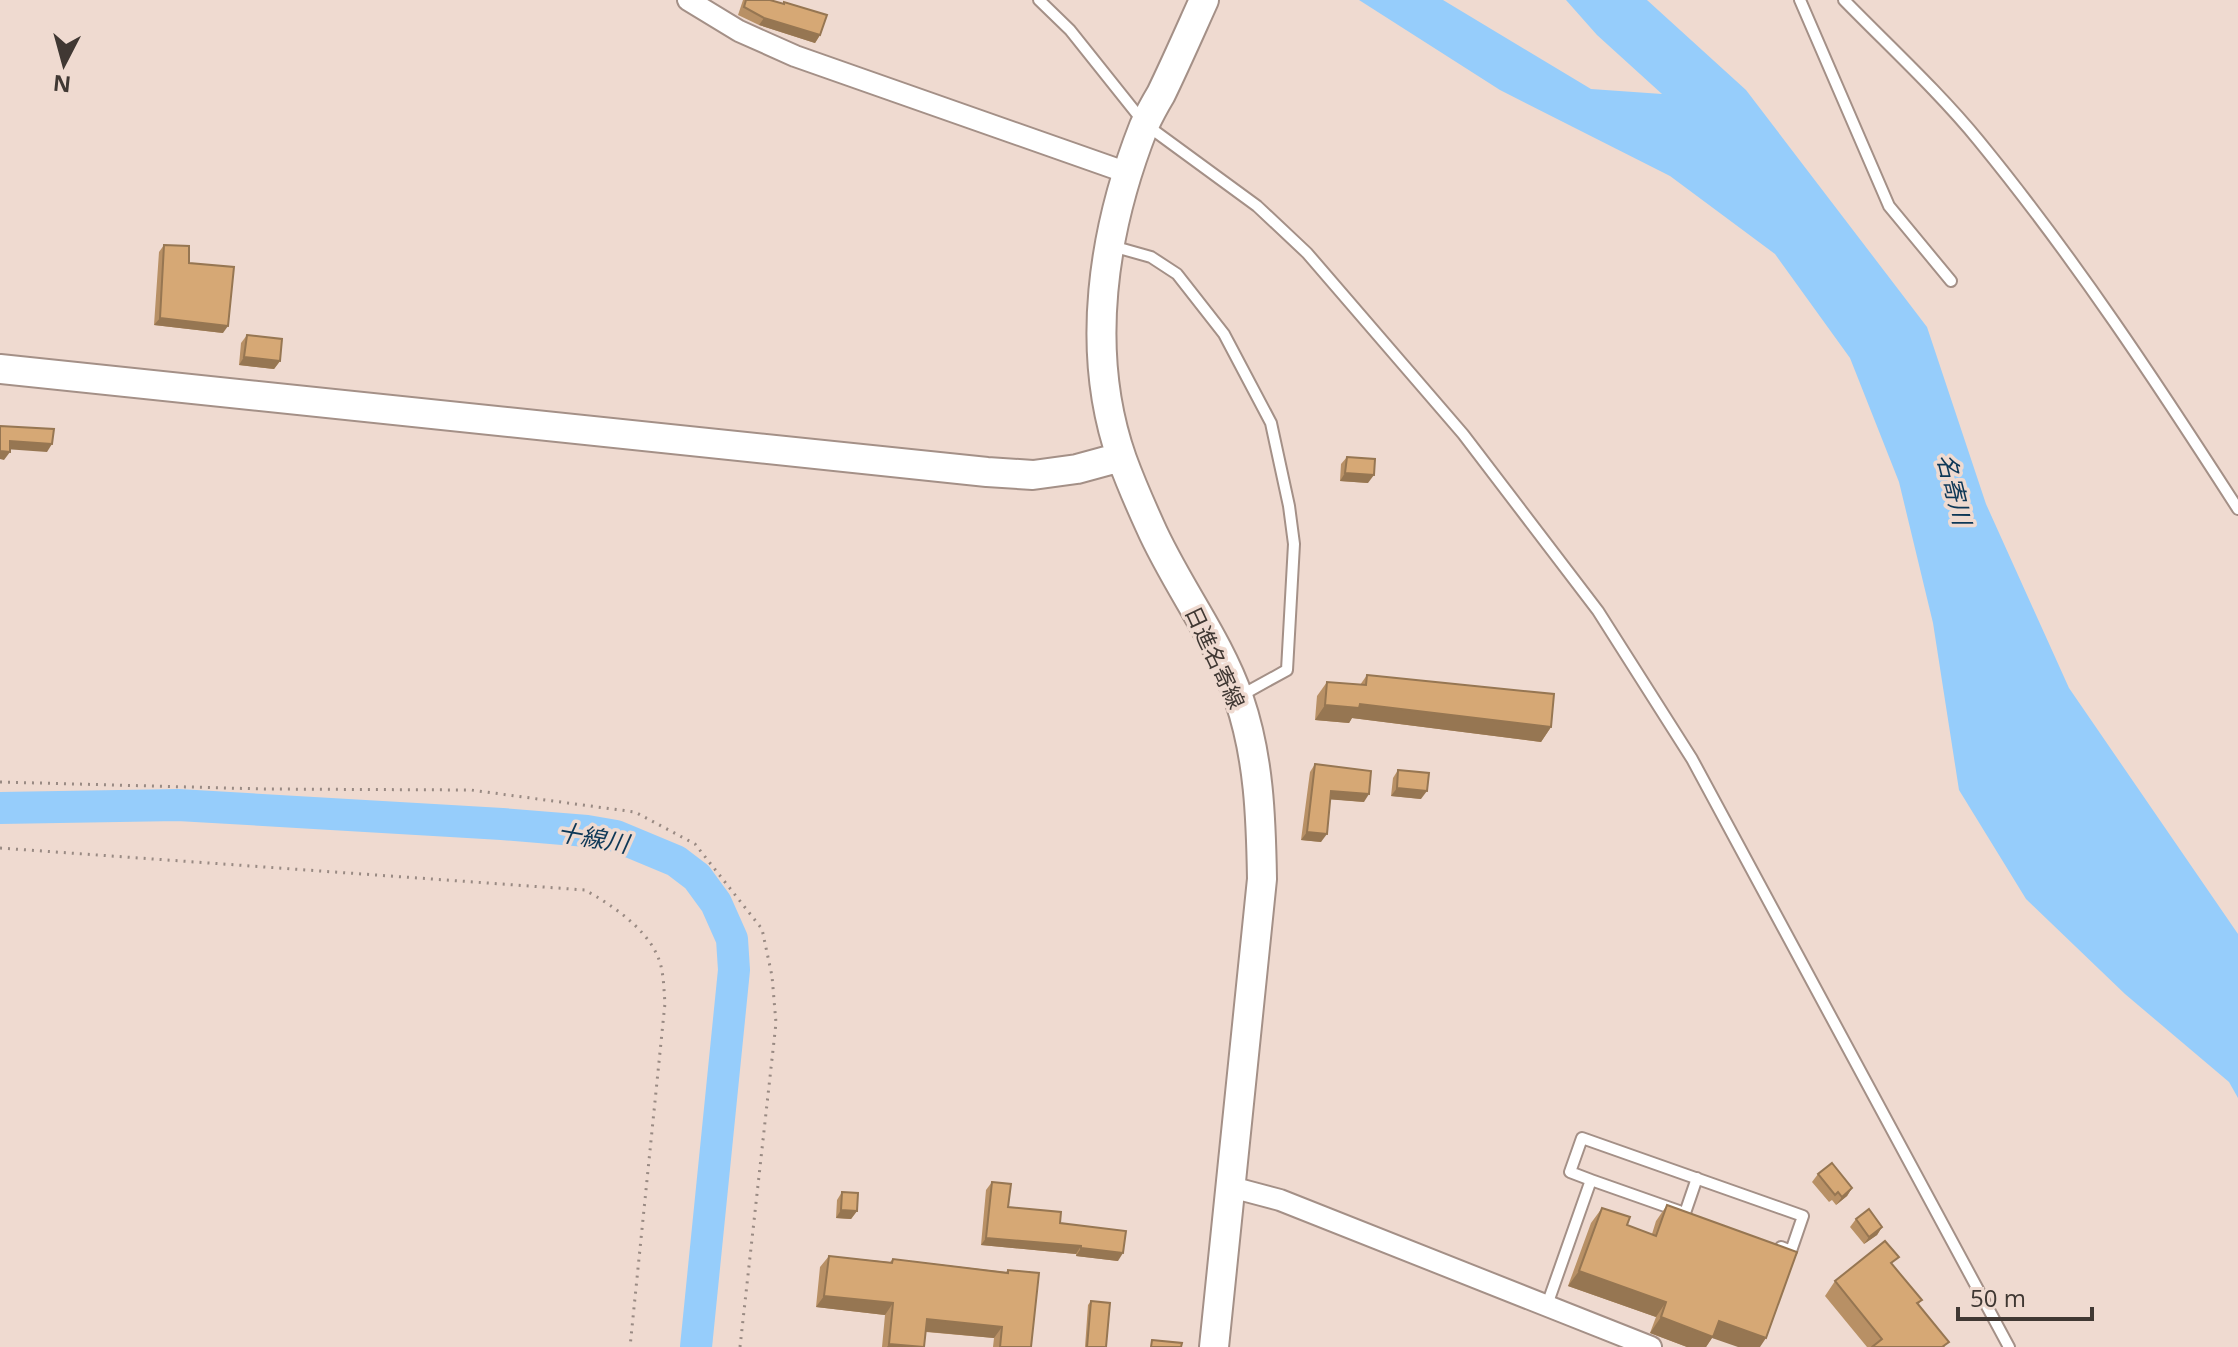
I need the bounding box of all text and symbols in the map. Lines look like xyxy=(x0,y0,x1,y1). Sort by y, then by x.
north arrow xyxy=(24,24,104,104)
text: N xyxy=(51,69,72,101)
water label: 名寄川 xyxy=(1930,450,1980,531)
street label: 日進名寄線 xyxy=(1179,601,1253,713)
water label: 十線川 xyxy=(555,814,634,860)
scale bar xyxy=(1958,1271,2092,1321)
text: 50 m xyxy=(1970,1281,2026,1314)

